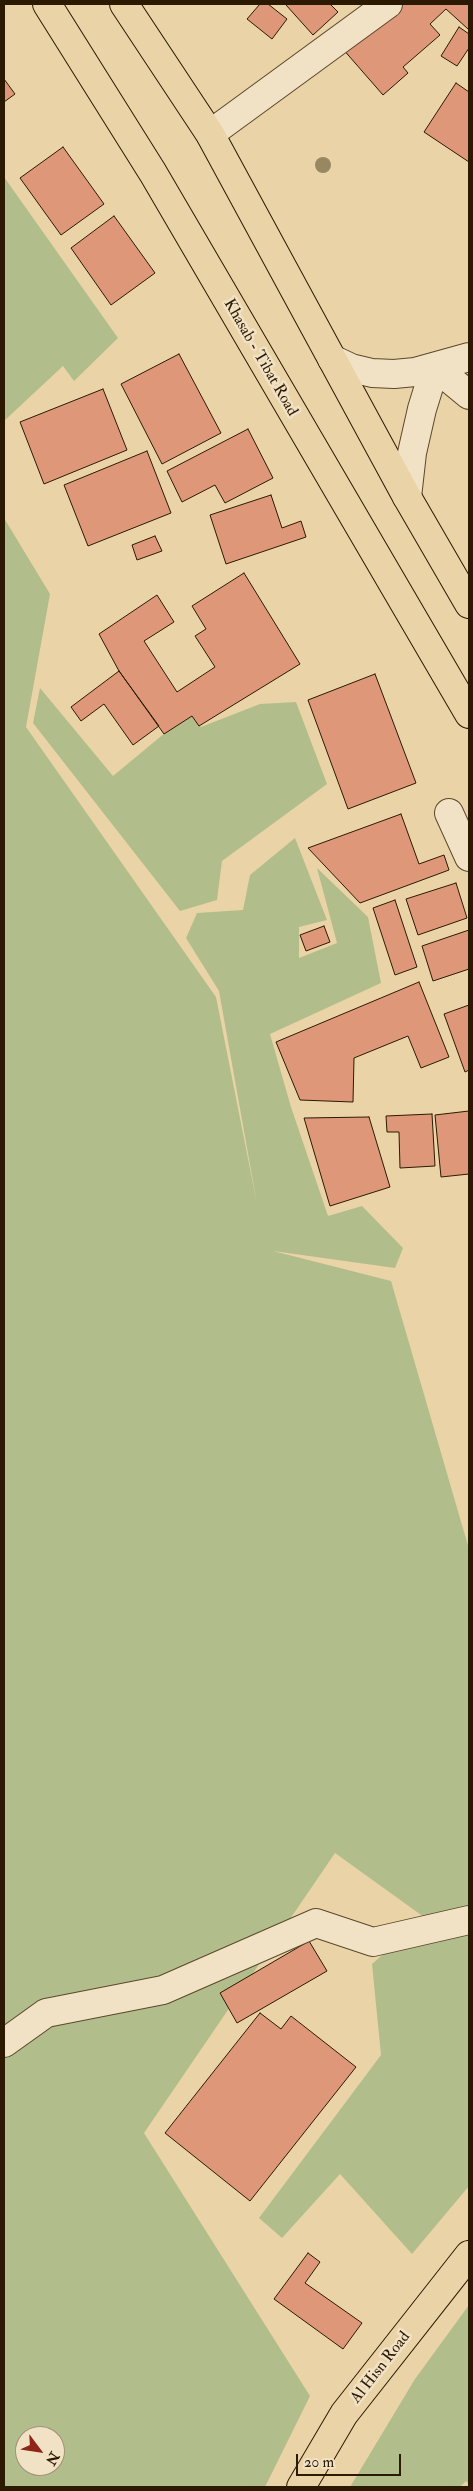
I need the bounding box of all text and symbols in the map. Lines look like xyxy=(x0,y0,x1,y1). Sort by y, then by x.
street label: Khasab - Tibat Road xyxy=(219,296,301,420)
street label: Al Hisn Road xyxy=(347,2328,415,2408)
north arrow xyxy=(15,2426,65,2476)
scale bar xyxy=(298,2444,403,2476)
text: N xyxy=(42,2449,63,2468)
text: 20 m xyxy=(304,2453,334,2472)

